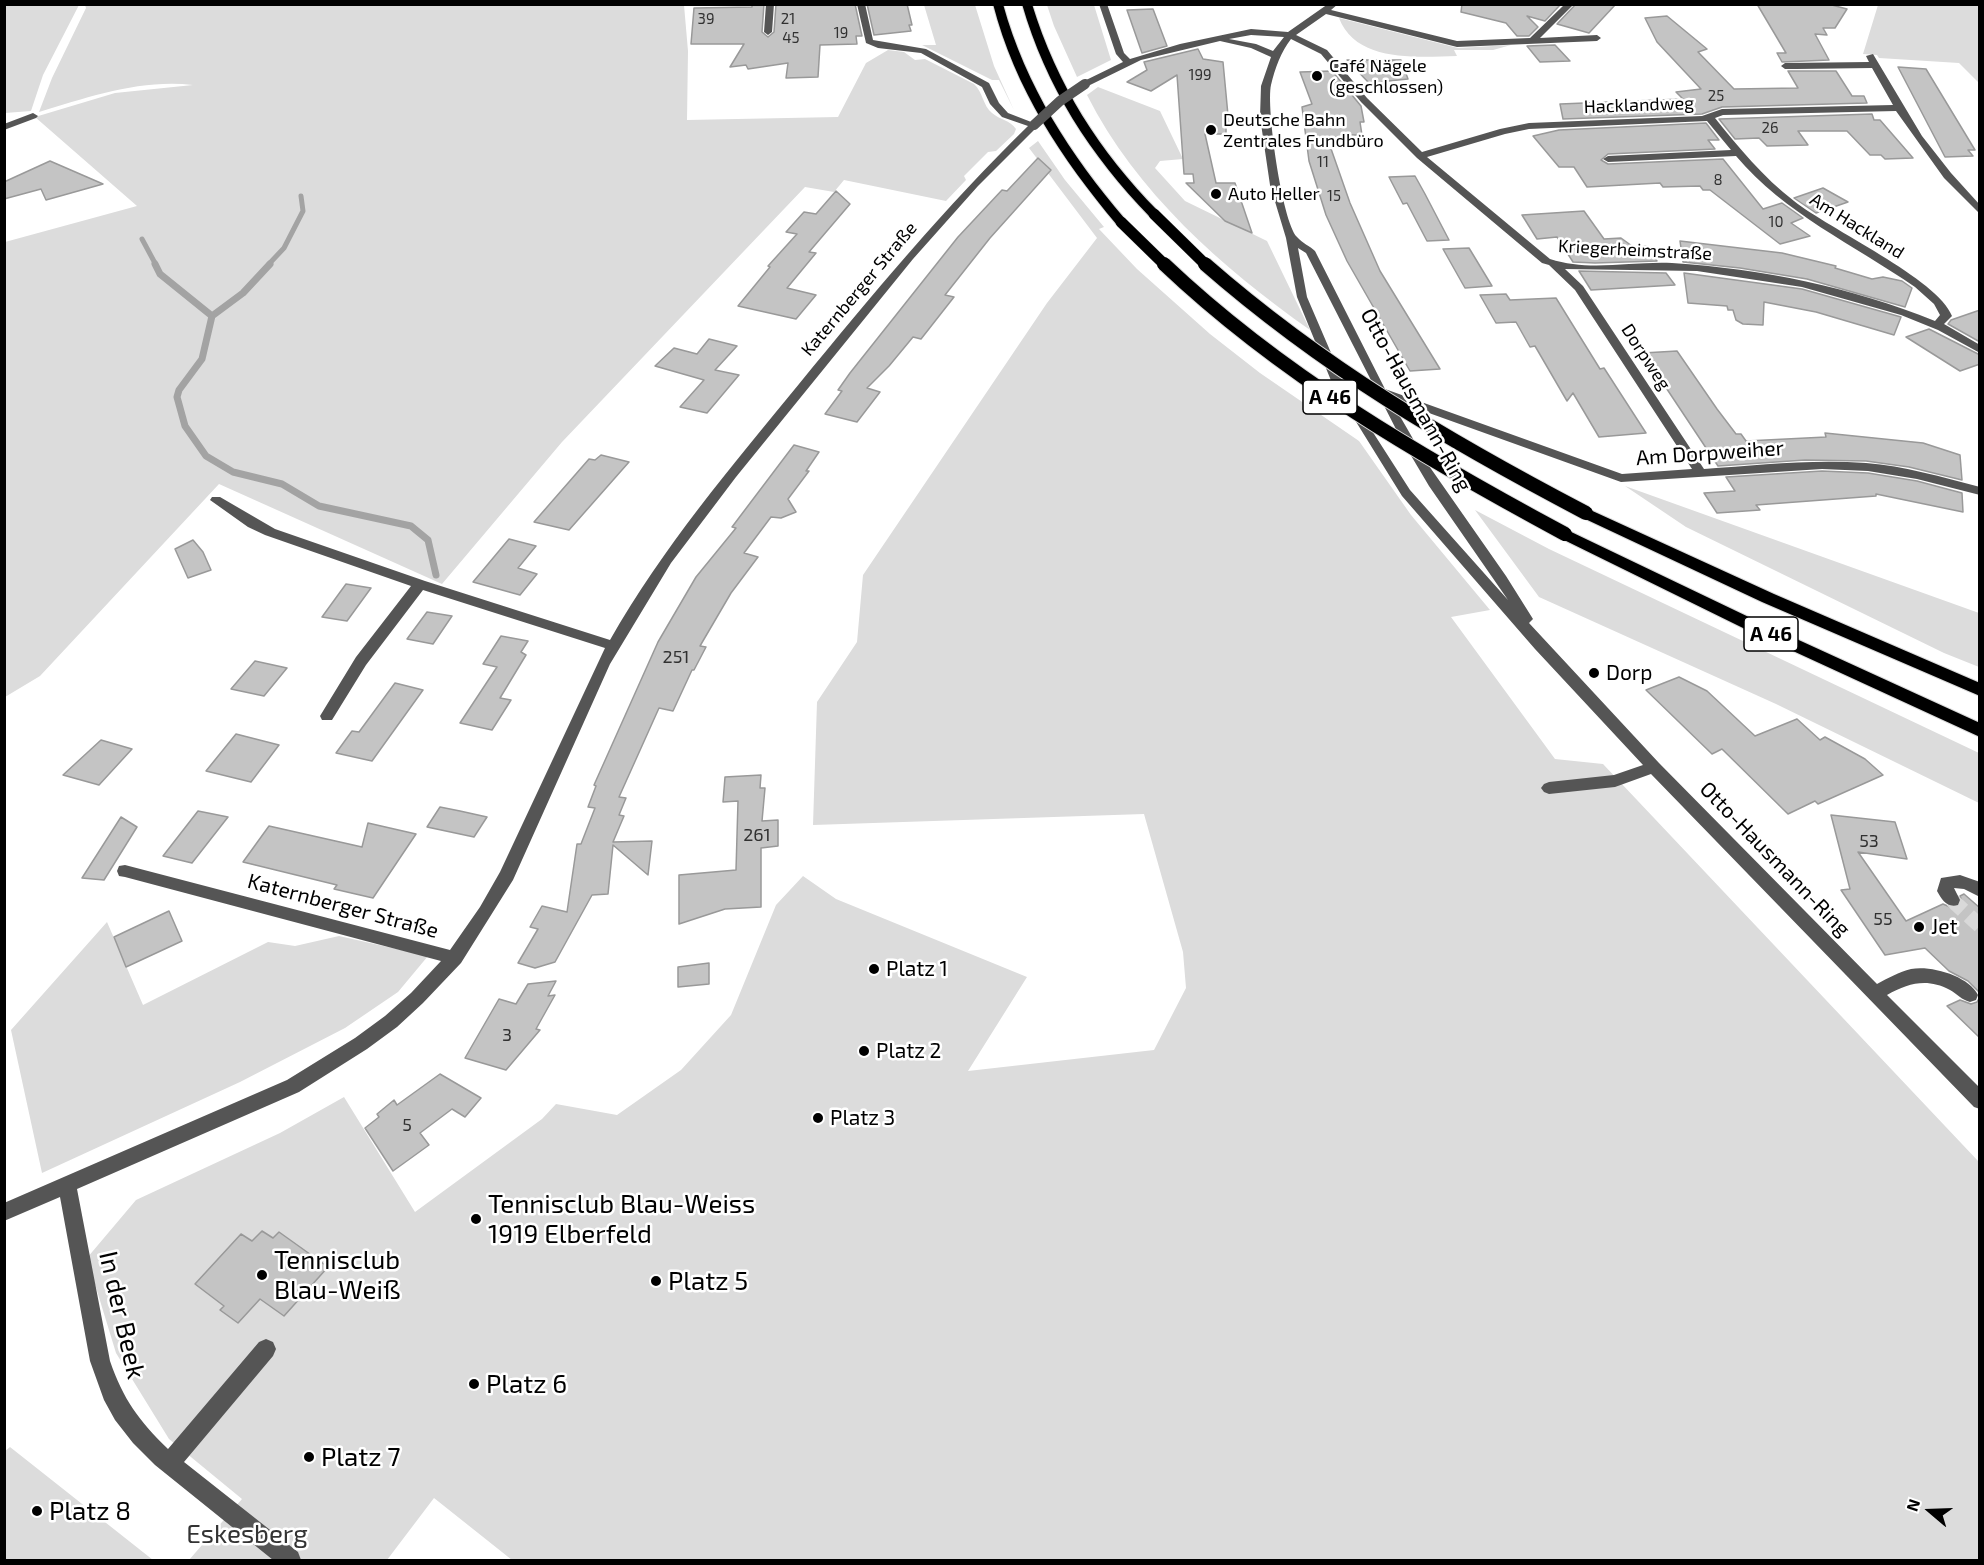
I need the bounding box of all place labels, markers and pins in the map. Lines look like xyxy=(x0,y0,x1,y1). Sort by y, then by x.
place label: Café Nägele (geschlossen) xyxy=(1329,55,1443,98)
marker: Café Nägele (geschlossen) xyxy=(1310,69,1324,83)
place label: Deutsche Bahn Zentrales Fundbüro xyxy=(1223,109,1384,152)
marker: Deutsche Bahn Zentrales Fundbüro xyxy=(1204,123,1218,137)
place label: Auto Heller xyxy=(1228,183,1320,205)
marker: Auto Heller xyxy=(1209,187,1223,201)
place label: Dorp xyxy=(1606,660,1652,686)
marker: Dorp xyxy=(1587,666,1601,680)
place label: Jet xyxy=(1931,914,1957,940)
marker: Jet xyxy=(1912,920,1926,934)
place label: Platz 1 xyxy=(886,956,948,982)
marker: Platz 1 xyxy=(867,962,881,976)
place label: Platz 2 xyxy=(876,1038,941,1064)
marker: Platz 2 xyxy=(857,1044,871,1058)
place label: Platz 3 xyxy=(830,1105,895,1131)
marker: Platz 3 xyxy=(811,1111,825,1125)
place label: Tennisclub Blau-Weiss 1919 Elberfeld xyxy=(488,1188,755,1250)
marker: Tennisclub Blau-Weiss 1919 Elberfeld xyxy=(469,1212,483,1226)
place label: Tennisclub Blau-Weiß xyxy=(274,1244,400,1306)
place label: Platz 5 xyxy=(668,1265,748,1297)
marker: Tennisclub Blau-Weiß xyxy=(255,1268,269,1282)
marker: Platz 5 xyxy=(649,1274,663,1288)
place label: Platz 6 xyxy=(486,1368,567,1400)
marker: Platz 6 xyxy=(467,1377,481,1391)
place label: Platz 7 xyxy=(321,1441,401,1473)
marker: Platz 7 xyxy=(302,1450,316,1464)
place label: Platz 8 xyxy=(49,1495,131,1527)
marker: Platz 8 xyxy=(30,1504,44,1518)

